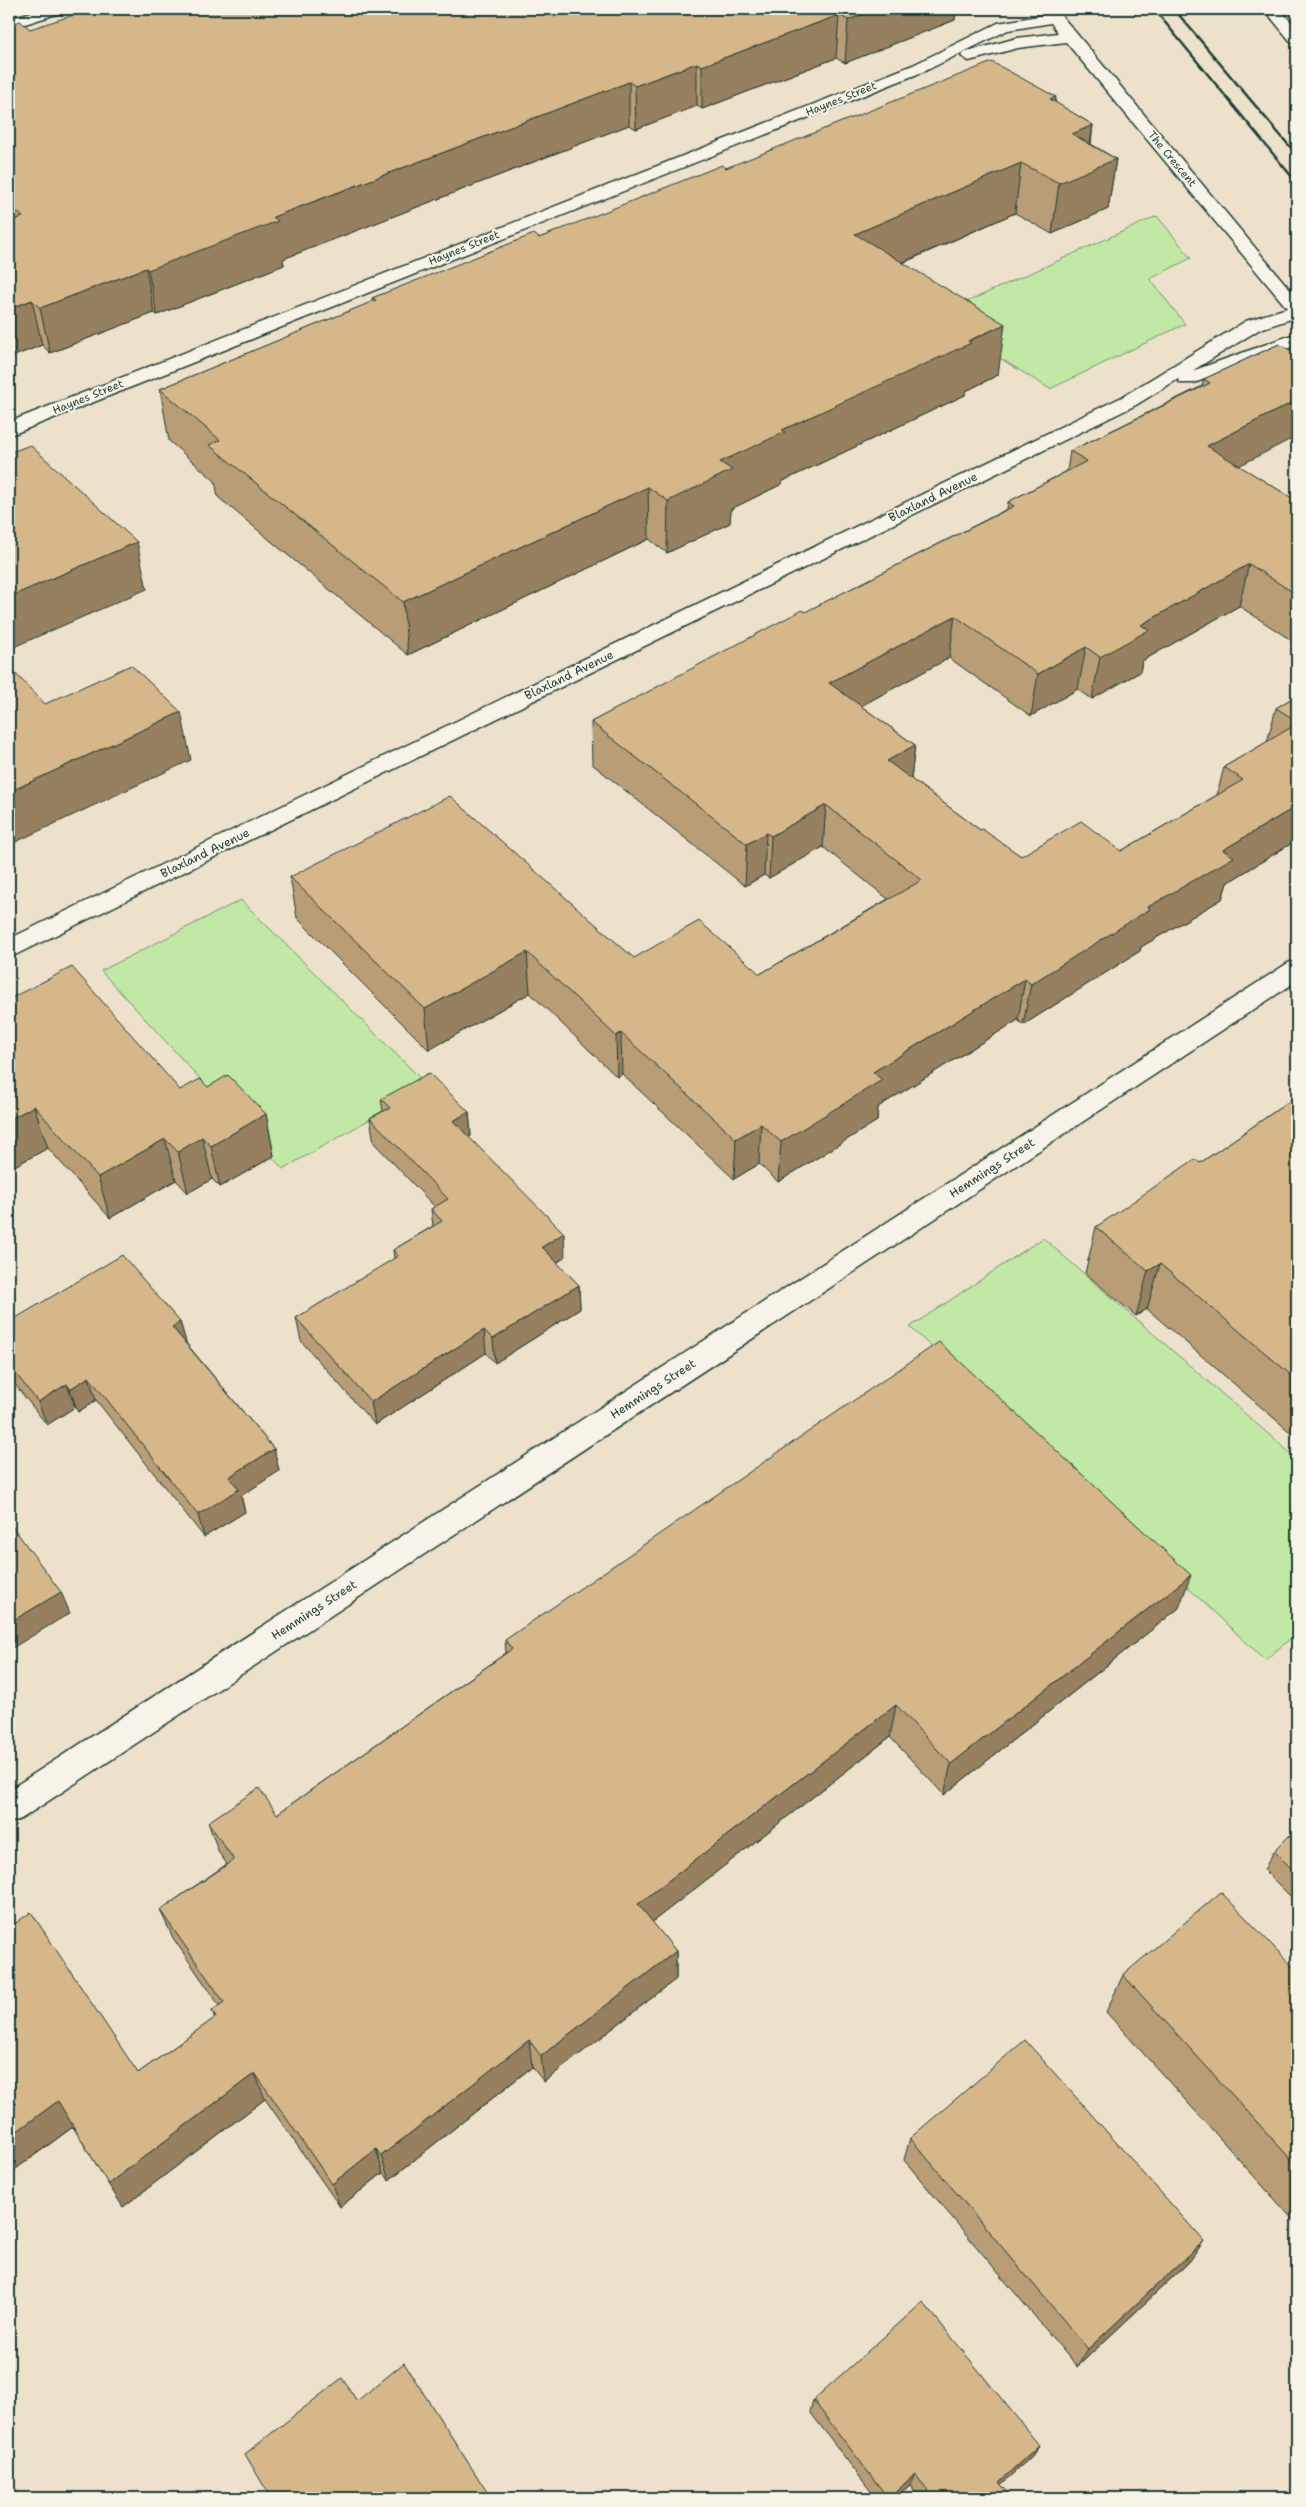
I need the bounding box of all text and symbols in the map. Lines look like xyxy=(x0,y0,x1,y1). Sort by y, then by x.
street label: Haynes Street xyxy=(803,78,879,120)
street label: The Crescent xyxy=(1144,128,1200,190)
street label: Haynes Street xyxy=(426,227,502,269)
street label: Haynes Street xyxy=(50,376,126,418)
street label: Blaxland Avenue xyxy=(886,468,980,526)
street label: Blaxland Avenue xyxy=(522,646,616,704)
street label: Blaxland Avenue xyxy=(158,824,252,882)
street label: Hemmings Street xyxy=(946,1134,1038,1202)
street label: Hemmings Street xyxy=(607,1355,699,1423)
street label: Hemmings Street xyxy=(268,1576,360,1644)

